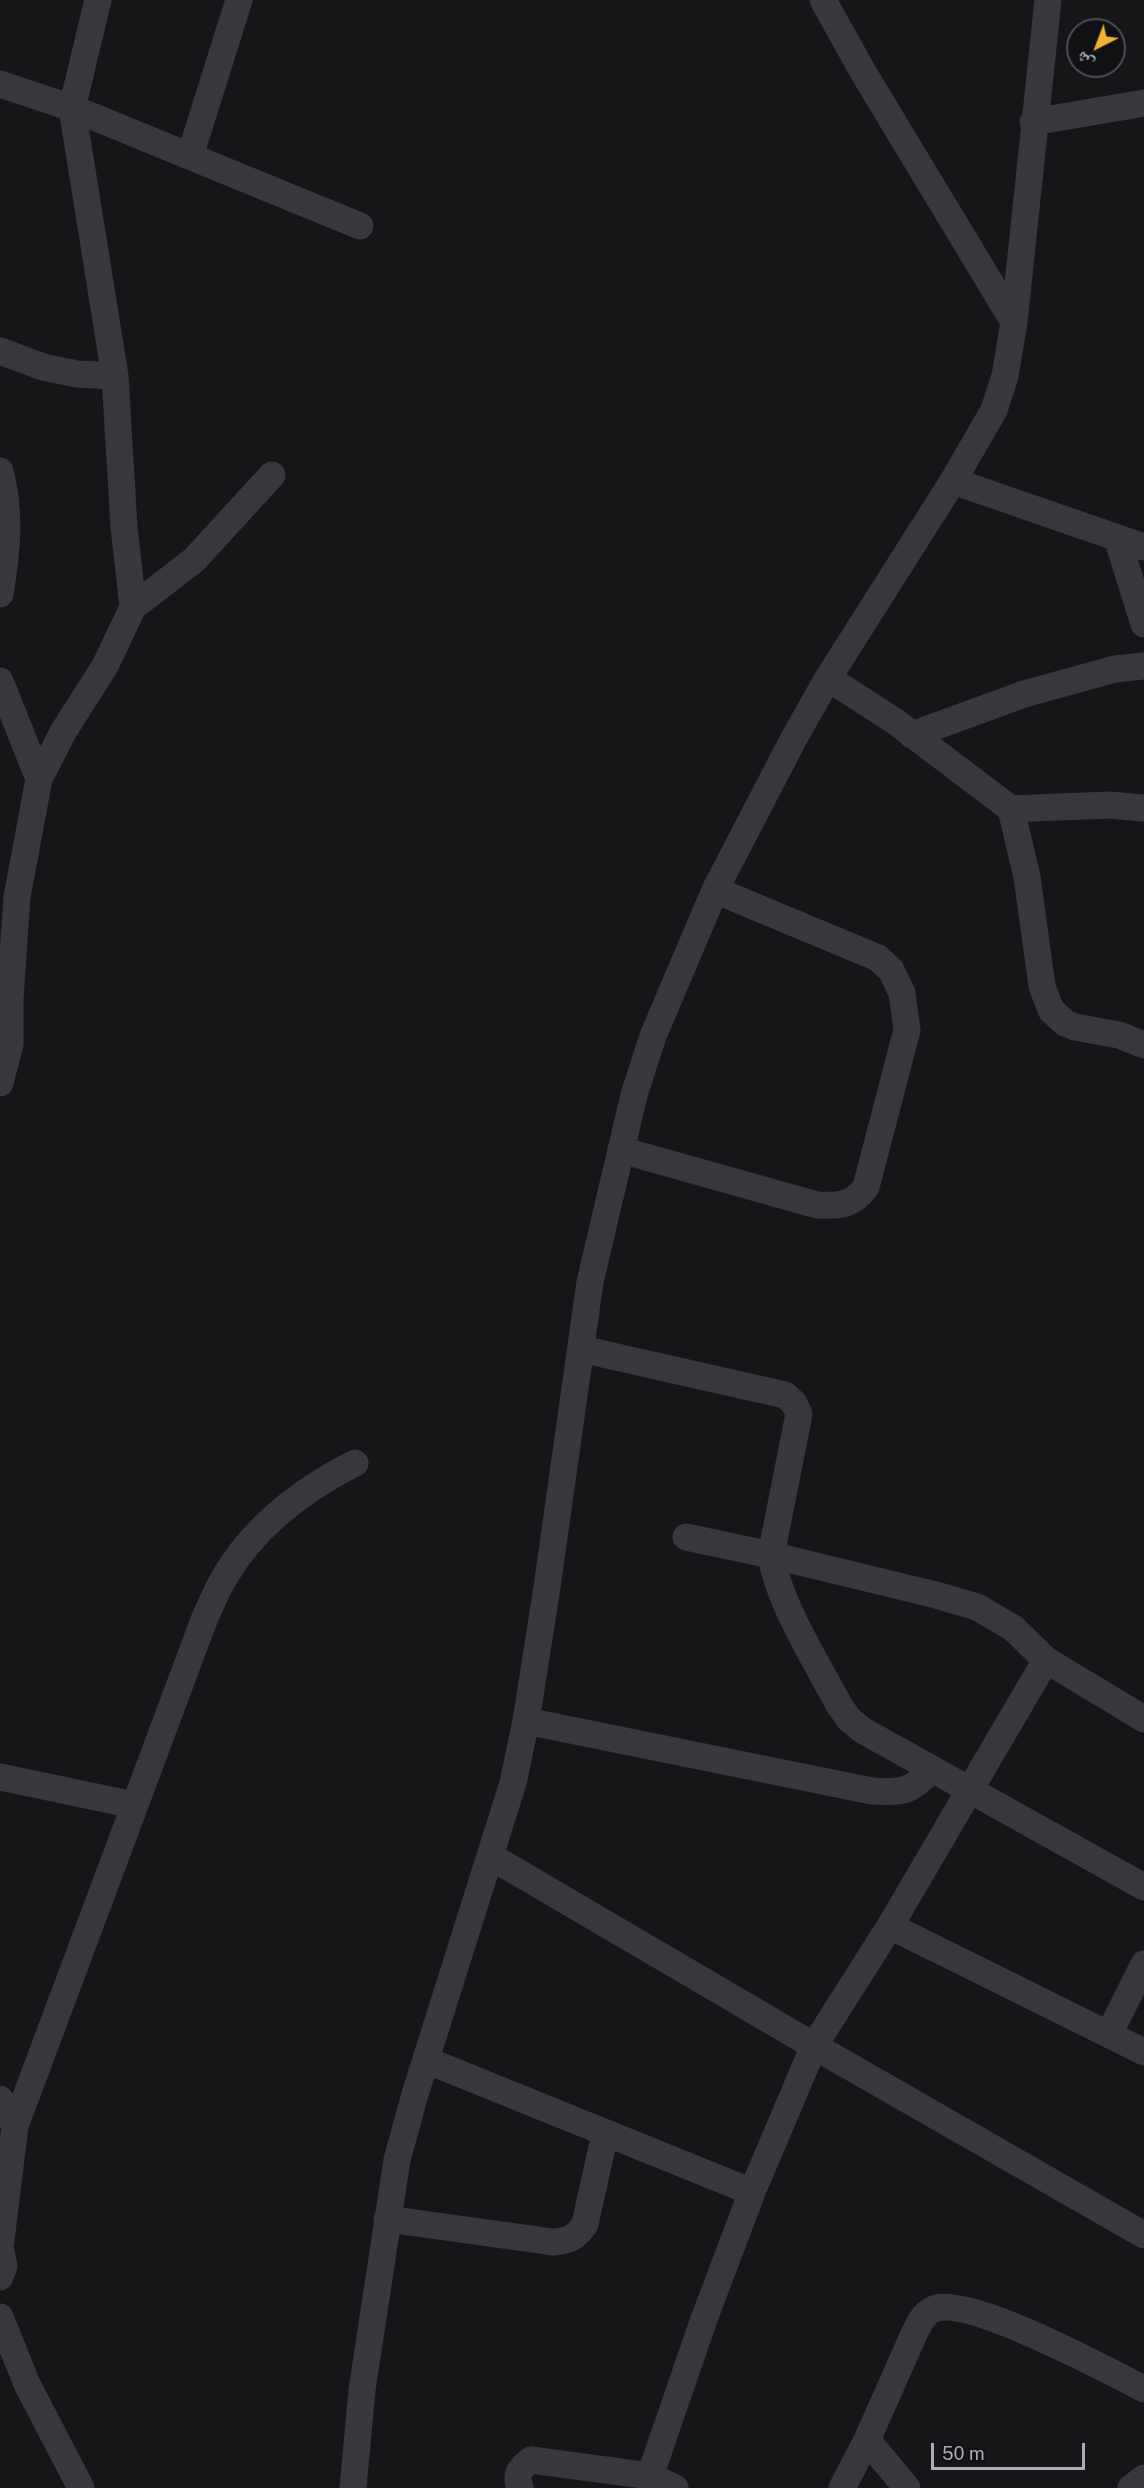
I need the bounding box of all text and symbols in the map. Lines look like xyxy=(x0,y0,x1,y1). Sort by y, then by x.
north arrow xyxy=(1066,18,1126,78)
text: ش xyxy=(1072,48,1098,73)
scale bar xyxy=(934,2431,1088,2469)
text: 50 m xyxy=(942,2443,985,2464)

